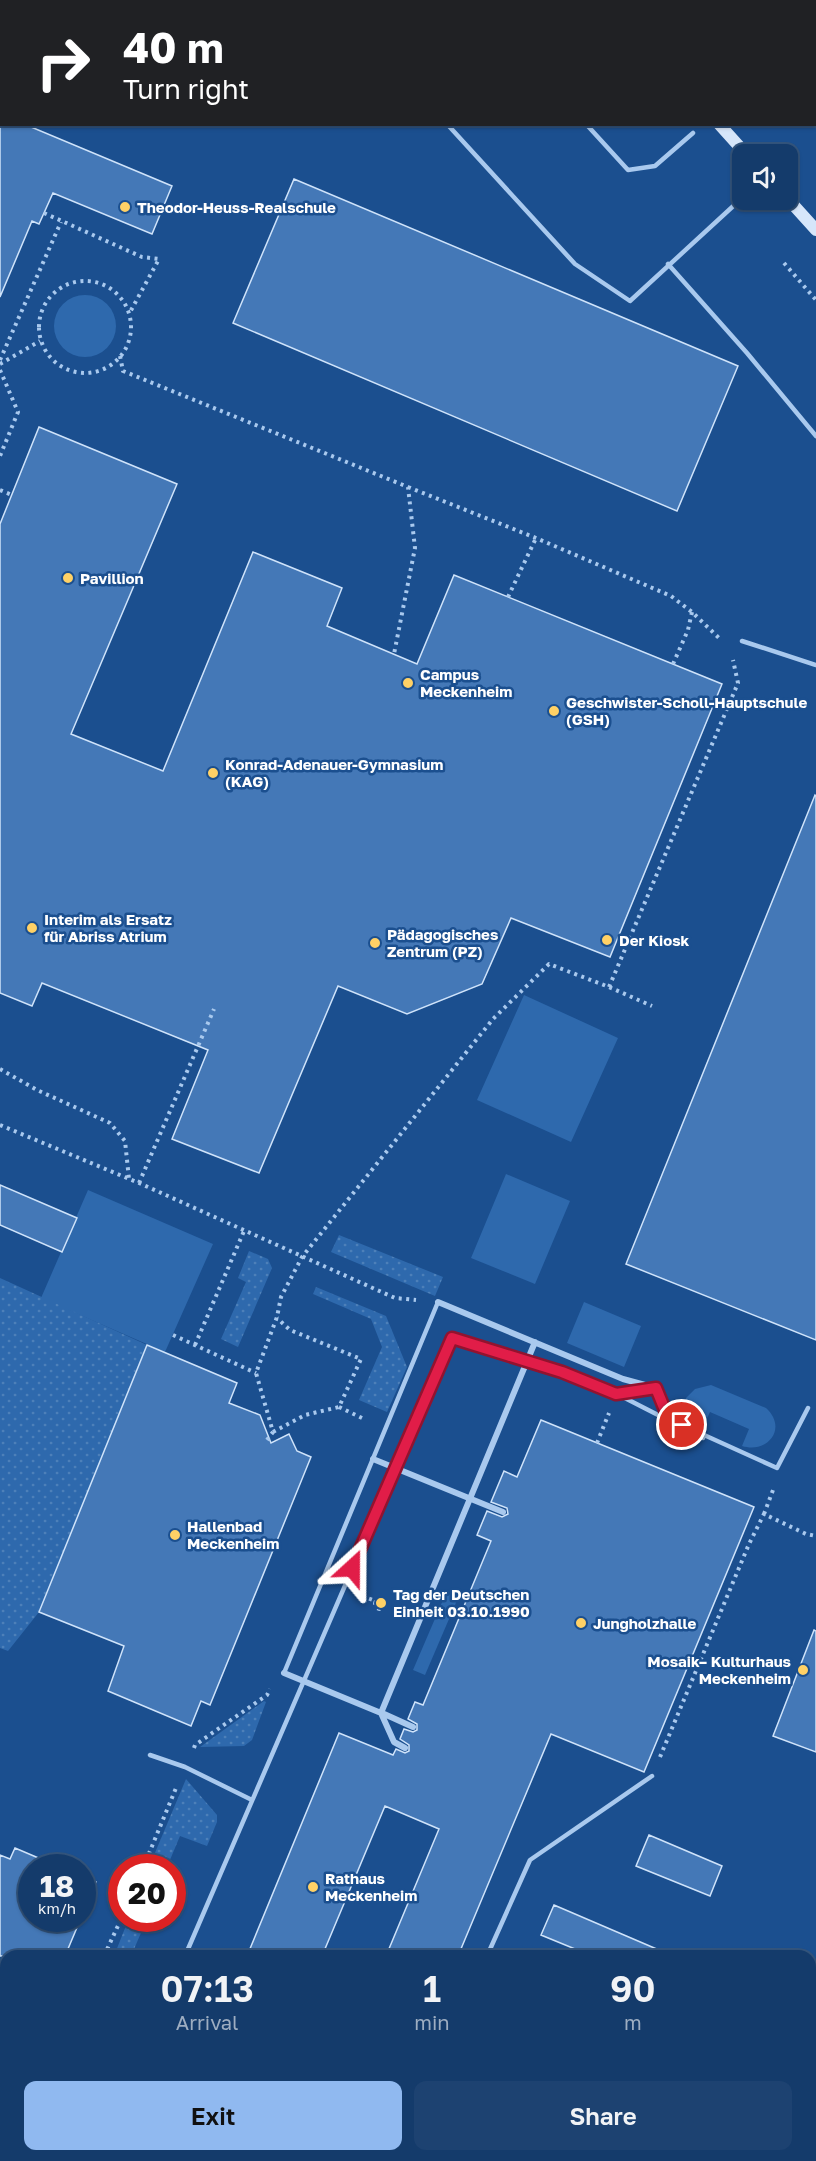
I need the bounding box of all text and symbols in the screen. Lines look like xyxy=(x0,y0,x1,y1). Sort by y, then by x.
text: 40 m xyxy=(123,22,224,72)
icon: right xyxy=(24,24,102,102)
text: Turn right xyxy=(123,73,249,105)
map controls xyxy=(732,144,798,210)
button: sound xyxy=(732,144,798,210)
place label: Theodor-Heuss-Realschule xyxy=(137,198,336,216)
marker: Theodor-Heuss-Realschule xyxy=(118,200,132,214)
place label: Pavillion xyxy=(80,569,144,587)
marker: Pavillion xyxy=(61,571,75,585)
place label: Campus Meckenheim xyxy=(420,665,512,700)
marker: Campus Meckenheim xyxy=(401,676,415,690)
place label: Geschwister-Scholl-Hauptschule (GSH) xyxy=(566,693,807,728)
marker: Geschwister-Scholl-Hauptschule (GSH) xyxy=(547,704,561,718)
place label: Konrad-Adenauer-Gymnasium (KAG) xyxy=(225,755,443,790)
marker: Konrad-Adenauer-Gymnasium (KAG) xyxy=(206,766,220,780)
place label: Interim als Ersatz für Abriss Atrium xyxy=(44,910,172,945)
marker: Interim als Ersatz für Abriss Atrium xyxy=(25,921,39,935)
place label: Pädagogisches Zentrum (PZ) xyxy=(387,925,498,960)
place label: Der Kiosk xyxy=(619,931,690,949)
marker: Der Kiosk xyxy=(600,933,614,947)
marker: Pädagogisches Zentrum (PZ) xyxy=(368,936,382,950)
pin xyxy=(656,1399,707,1450)
icon: arrive xyxy=(665,1408,698,1441)
place label: Hallenbad Meckenheim xyxy=(187,1517,279,1552)
marker: Hallenbad Meckenheim xyxy=(168,1528,182,1542)
position arrow xyxy=(320,1536,384,1600)
place label: Tag der Deutschen Einheit 03.10.1990 xyxy=(393,1585,530,1620)
marker: Tag der Deutschen Einheit 03.10.1990 xyxy=(374,1596,388,1610)
place label: Jungholzhalle xyxy=(593,1614,696,1632)
marker: Jungholzhalle xyxy=(574,1616,588,1630)
place label: Mosaik– Kulturhaus Meckenheim xyxy=(647,1652,791,1687)
marker: Mosaik– Kulturhaus Meckenheim xyxy=(796,1663,810,1677)
speed limit sign: 20 xyxy=(108,1854,186,1932)
text: 18 xyxy=(40,1868,74,1904)
place label: Rathaus Meckenheim xyxy=(325,1869,417,1904)
marker: Rathaus Meckenheim xyxy=(306,1880,320,1894)
text: km/h xyxy=(38,1899,76,1917)
text: 07:13 xyxy=(160,1967,254,2010)
text: 1 xyxy=(423,1967,441,2010)
text: 90 xyxy=(610,1967,656,2010)
text: Arrival xyxy=(176,2010,238,2034)
text: min xyxy=(414,2010,450,2034)
text: m xyxy=(624,2010,642,2034)
button: Exit xyxy=(24,2081,402,2150)
button: Share xyxy=(414,2081,792,2150)

